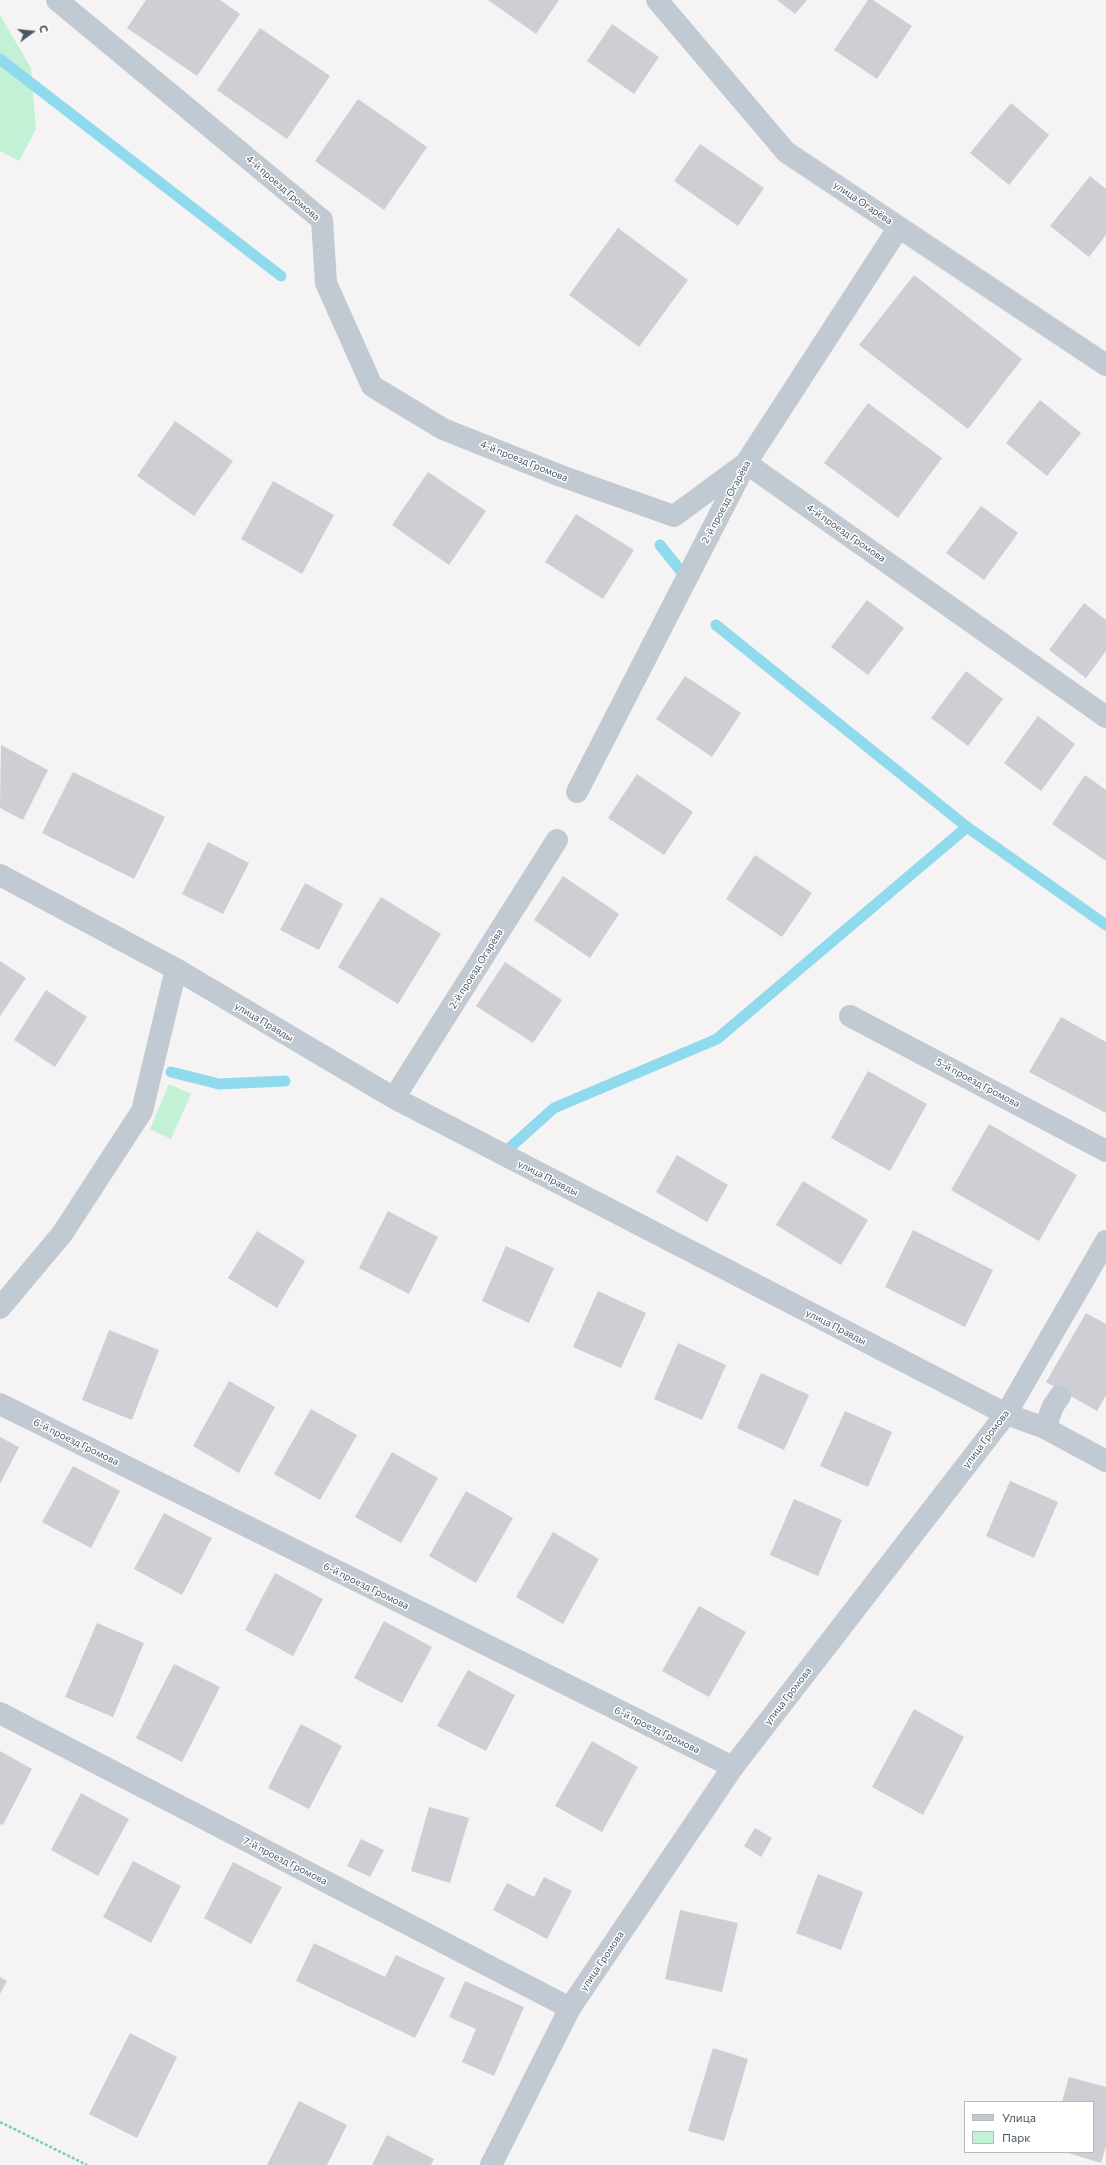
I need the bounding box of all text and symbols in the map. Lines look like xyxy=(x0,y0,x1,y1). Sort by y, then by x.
north arrow xyxy=(12,12,52,52)
text: С xyxy=(37,23,51,34)
street label: 4-й проезд Громова xyxy=(244,153,322,223)
street label: улица Огарёва xyxy=(831,179,895,227)
street label: 4-й проезд Громова xyxy=(478,438,570,484)
street label: 2-й проезд Огарёва xyxy=(699,458,753,546)
street label: 4-й проезд Громова xyxy=(804,501,888,565)
street label: 2-й проезд Огарёва xyxy=(446,927,506,1011)
street label: улица Правды xyxy=(233,1000,295,1044)
street label: 5-й проезд Громова xyxy=(934,1056,1022,1110)
street label: улица Правды xyxy=(516,1158,580,1198)
street label: улица Правды xyxy=(804,1307,868,1347)
street label: улица Громова xyxy=(960,1408,1012,1470)
street label: 6-й проезд Громова xyxy=(31,1416,121,1468)
street label: 6-й проезд Громова xyxy=(321,1560,411,1612)
street label: улица Громова xyxy=(762,1665,814,1727)
street label: 6-й проезд Громова xyxy=(612,1704,702,1756)
street label: 7-й проезд Громова xyxy=(241,1835,329,1887)
street label: улица Громова xyxy=(578,1929,626,1993)
legend xyxy=(964,2101,1094,2153)
text: Улица xyxy=(1002,2110,1036,2124)
text: Парк xyxy=(1002,2130,1031,2144)

